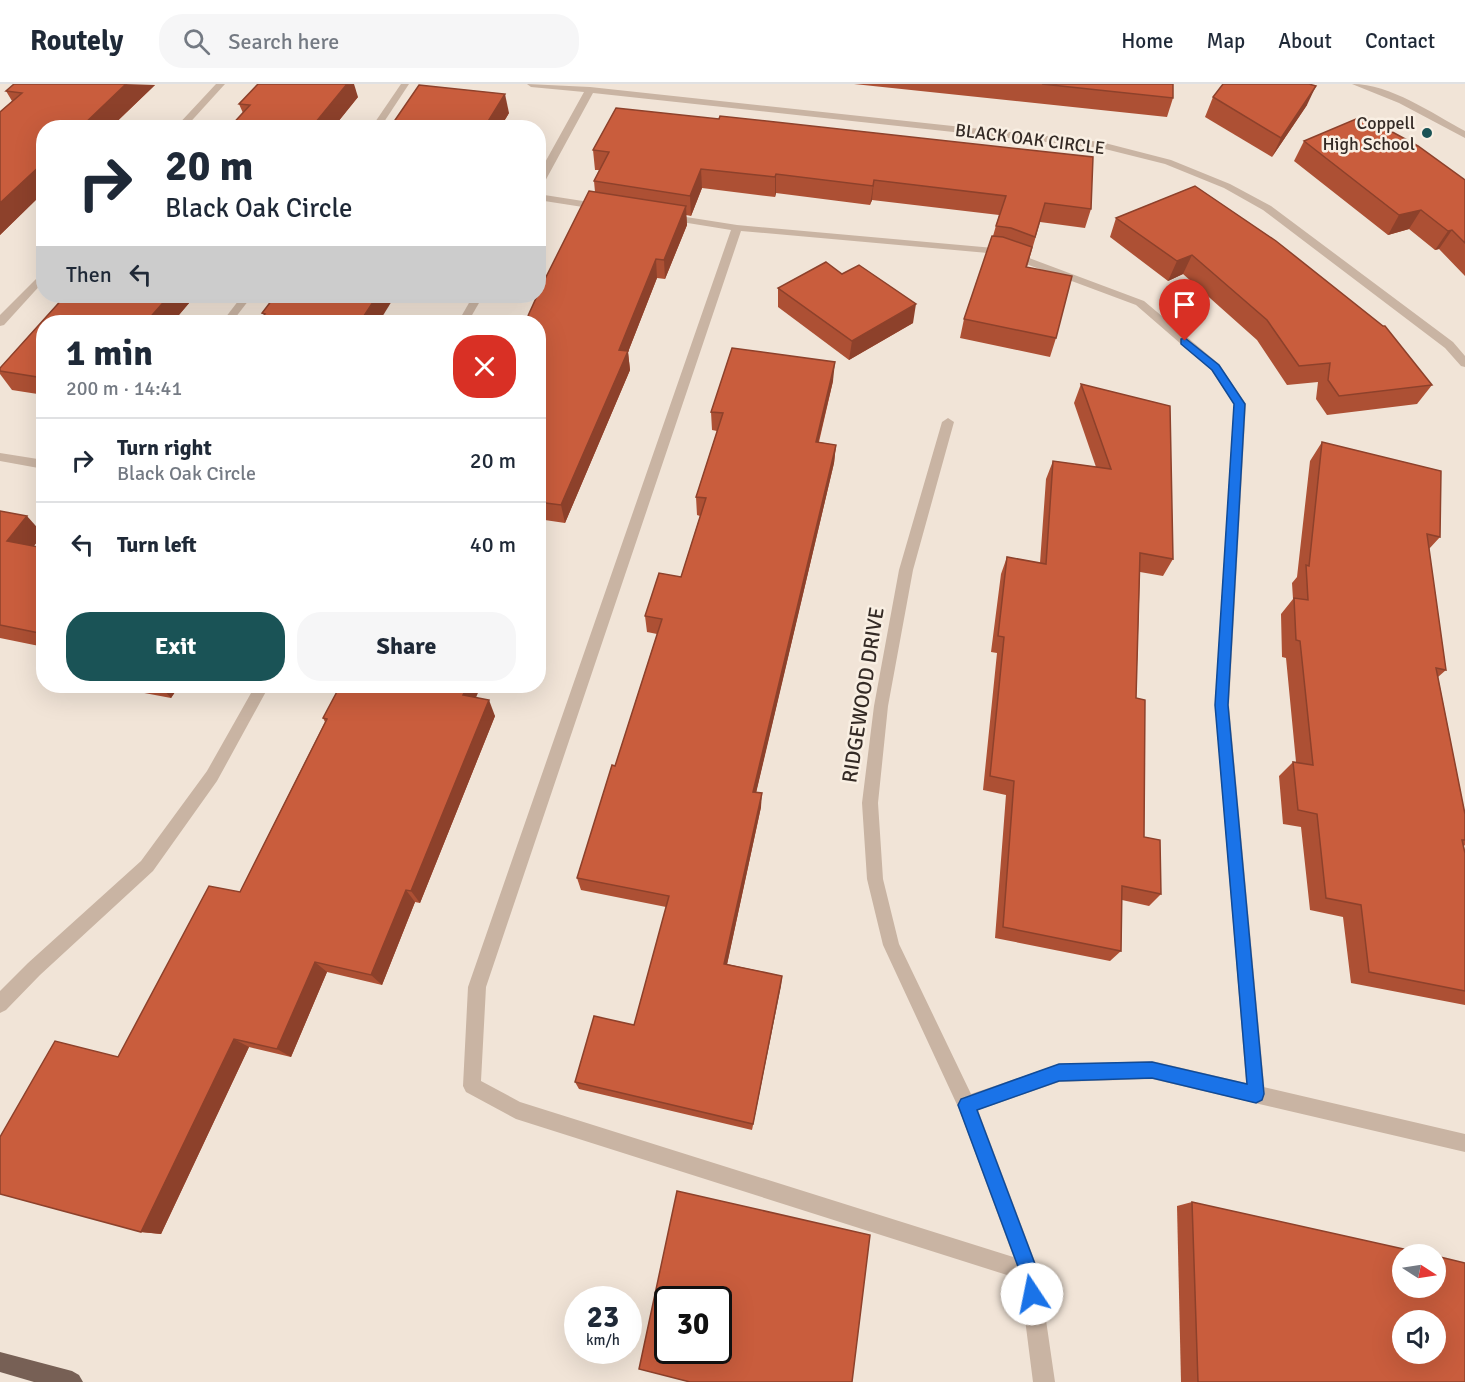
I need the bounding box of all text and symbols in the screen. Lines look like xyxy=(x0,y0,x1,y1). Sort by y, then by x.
search box xyxy=(159,14,579,68)
text: Routely xyxy=(30,24,123,58)
icon: search xyxy=(180,25,213,58)
text: Search here xyxy=(228,28,339,55)
text: Home xyxy=(1121,28,1174,54)
text: Map xyxy=(1207,28,1245,54)
text: About xyxy=(1278,28,1332,54)
text: Contact xyxy=(1365,28,1435,54)
place label: Coppell High School xyxy=(1322,112,1415,155)
street label: BLACK OAK CIRCLE xyxy=(954,119,1106,159)
marker: Coppell High School xyxy=(1420,126,1434,140)
text: 20 m xyxy=(165,141,254,192)
icon: right xyxy=(66,144,144,222)
text: Black Oak Circle xyxy=(165,192,353,225)
icon: left xyxy=(124,258,157,291)
text: Then xyxy=(66,261,112,288)
pin xyxy=(1159,279,1210,341)
icon: arrive xyxy=(1168,288,1201,321)
text: 1 min xyxy=(66,331,153,376)
button: close xyxy=(453,335,516,398)
text: 200 m · 14:41 xyxy=(66,376,182,401)
text: Turn right xyxy=(117,434,212,461)
icon: right xyxy=(66,444,99,477)
text: 20 m xyxy=(470,447,516,474)
text: Black Oak Circle xyxy=(117,461,256,486)
icon: left xyxy=(66,528,99,561)
text: Turn left xyxy=(117,531,197,558)
text: 40 m xyxy=(470,531,516,558)
street label: RIDGEWOOD DRIVE xyxy=(836,605,890,785)
button: Exit xyxy=(66,612,285,681)
button: Share xyxy=(297,612,516,681)
north arrow xyxy=(1392,1244,1446,1298)
map controls xyxy=(1392,1244,1446,1364)
position arrow xyxy=(1000,1262,1064,1326)
speed limit sign: 30 xyxy=(654,1286,732,1364)
text: 23 xyxy=(587,1299,619,1336)
button: sound xyxy=(1392,1310,1446,1364)
text: km/h xyxy=(586,1331,620,1349)

